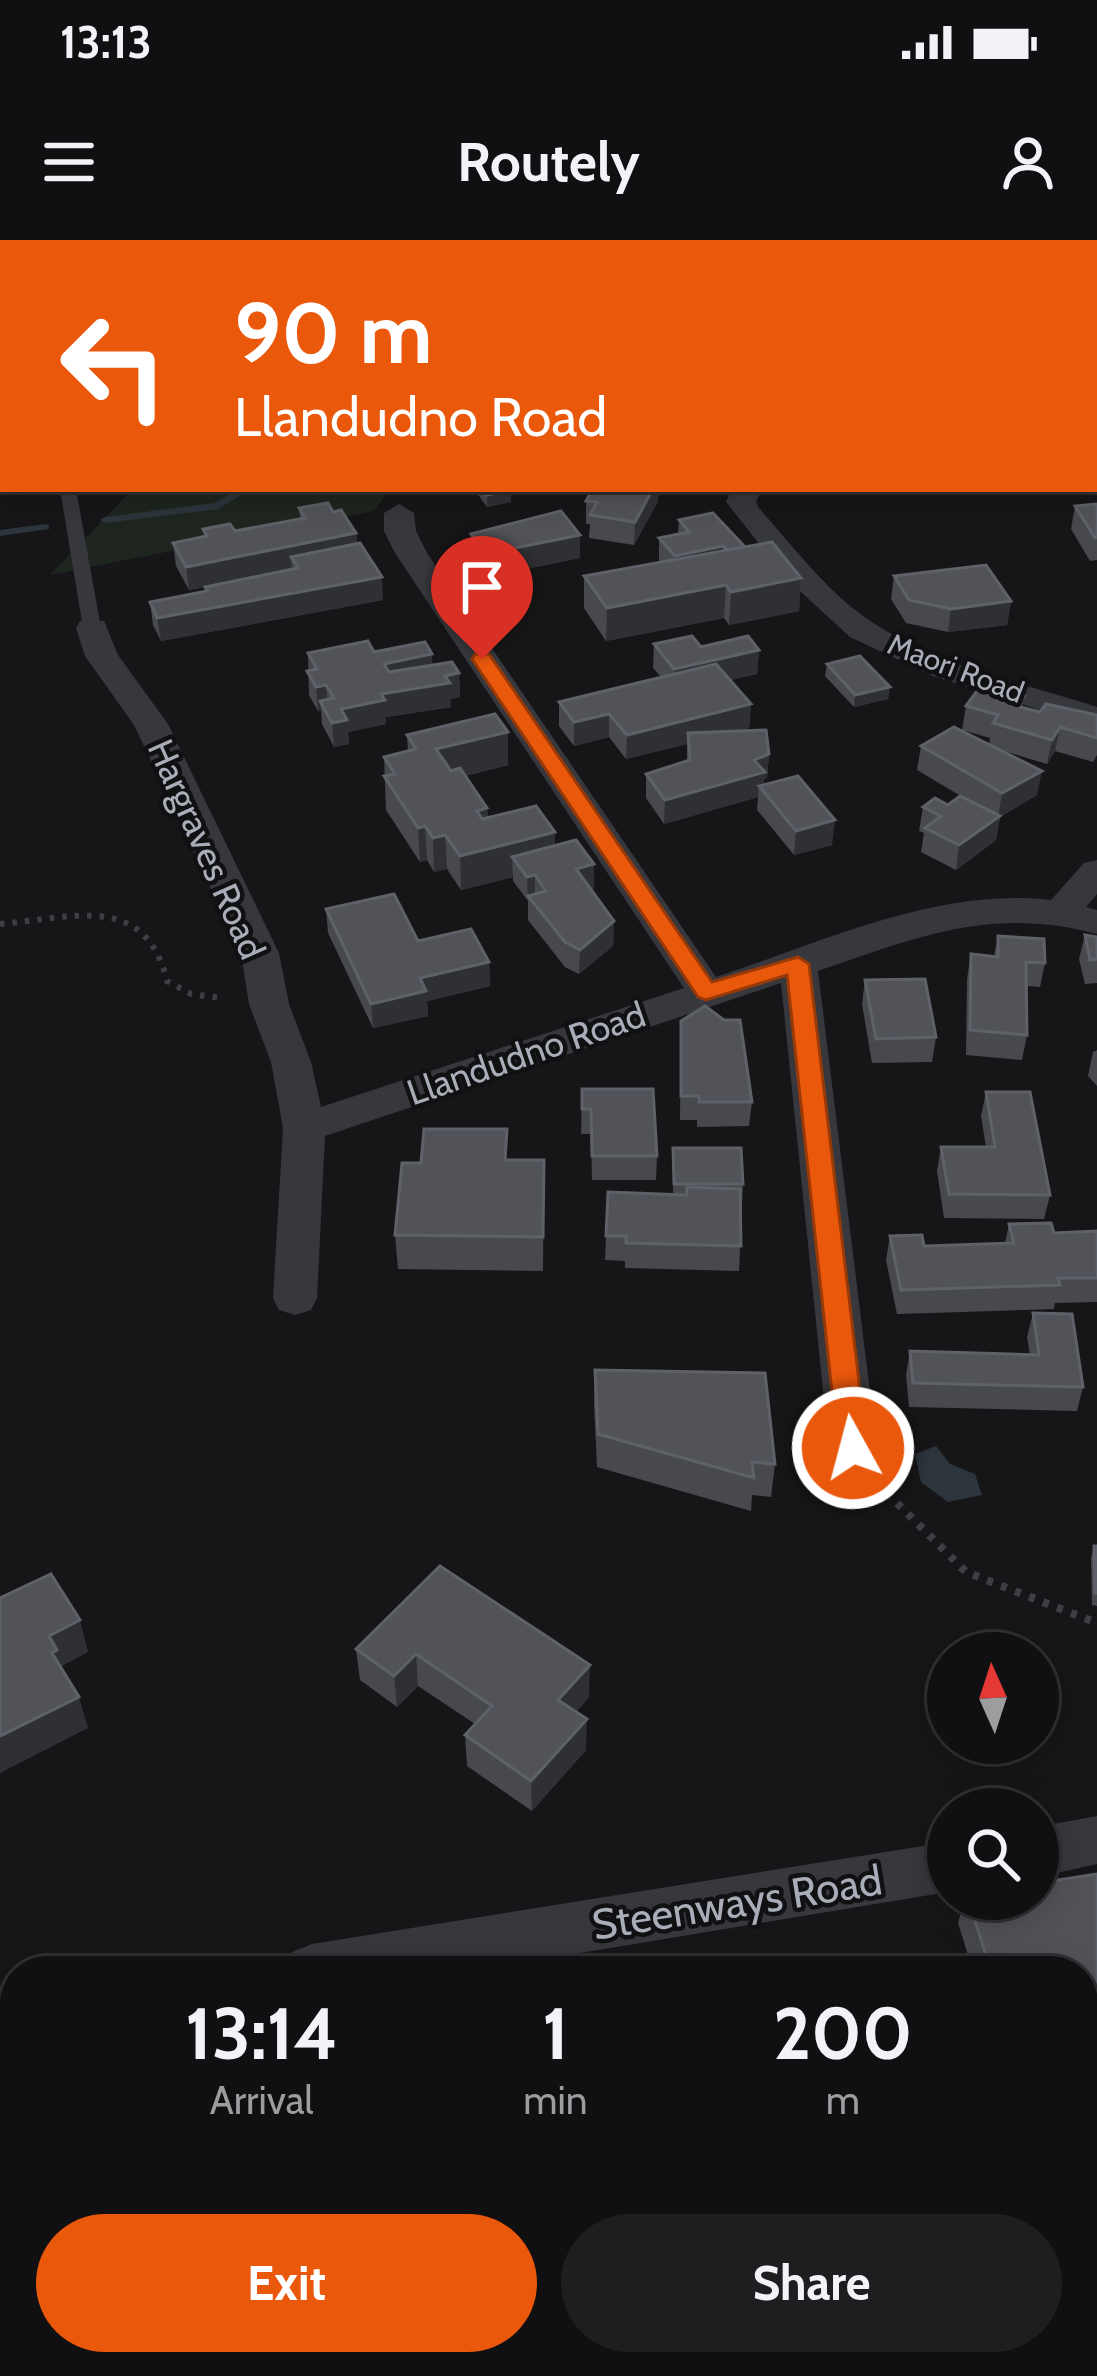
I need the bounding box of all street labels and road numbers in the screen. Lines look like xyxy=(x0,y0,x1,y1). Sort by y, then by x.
street label: Maori Road xyxy=(883,625,1029,711)
street label: Hargraves Road xyxy=(139,732,275,966)
street label: Llandudno Road xyxy=(401,992,651,1114)
street label: Steenways Road xyxy=(588,1853,886,1951)

